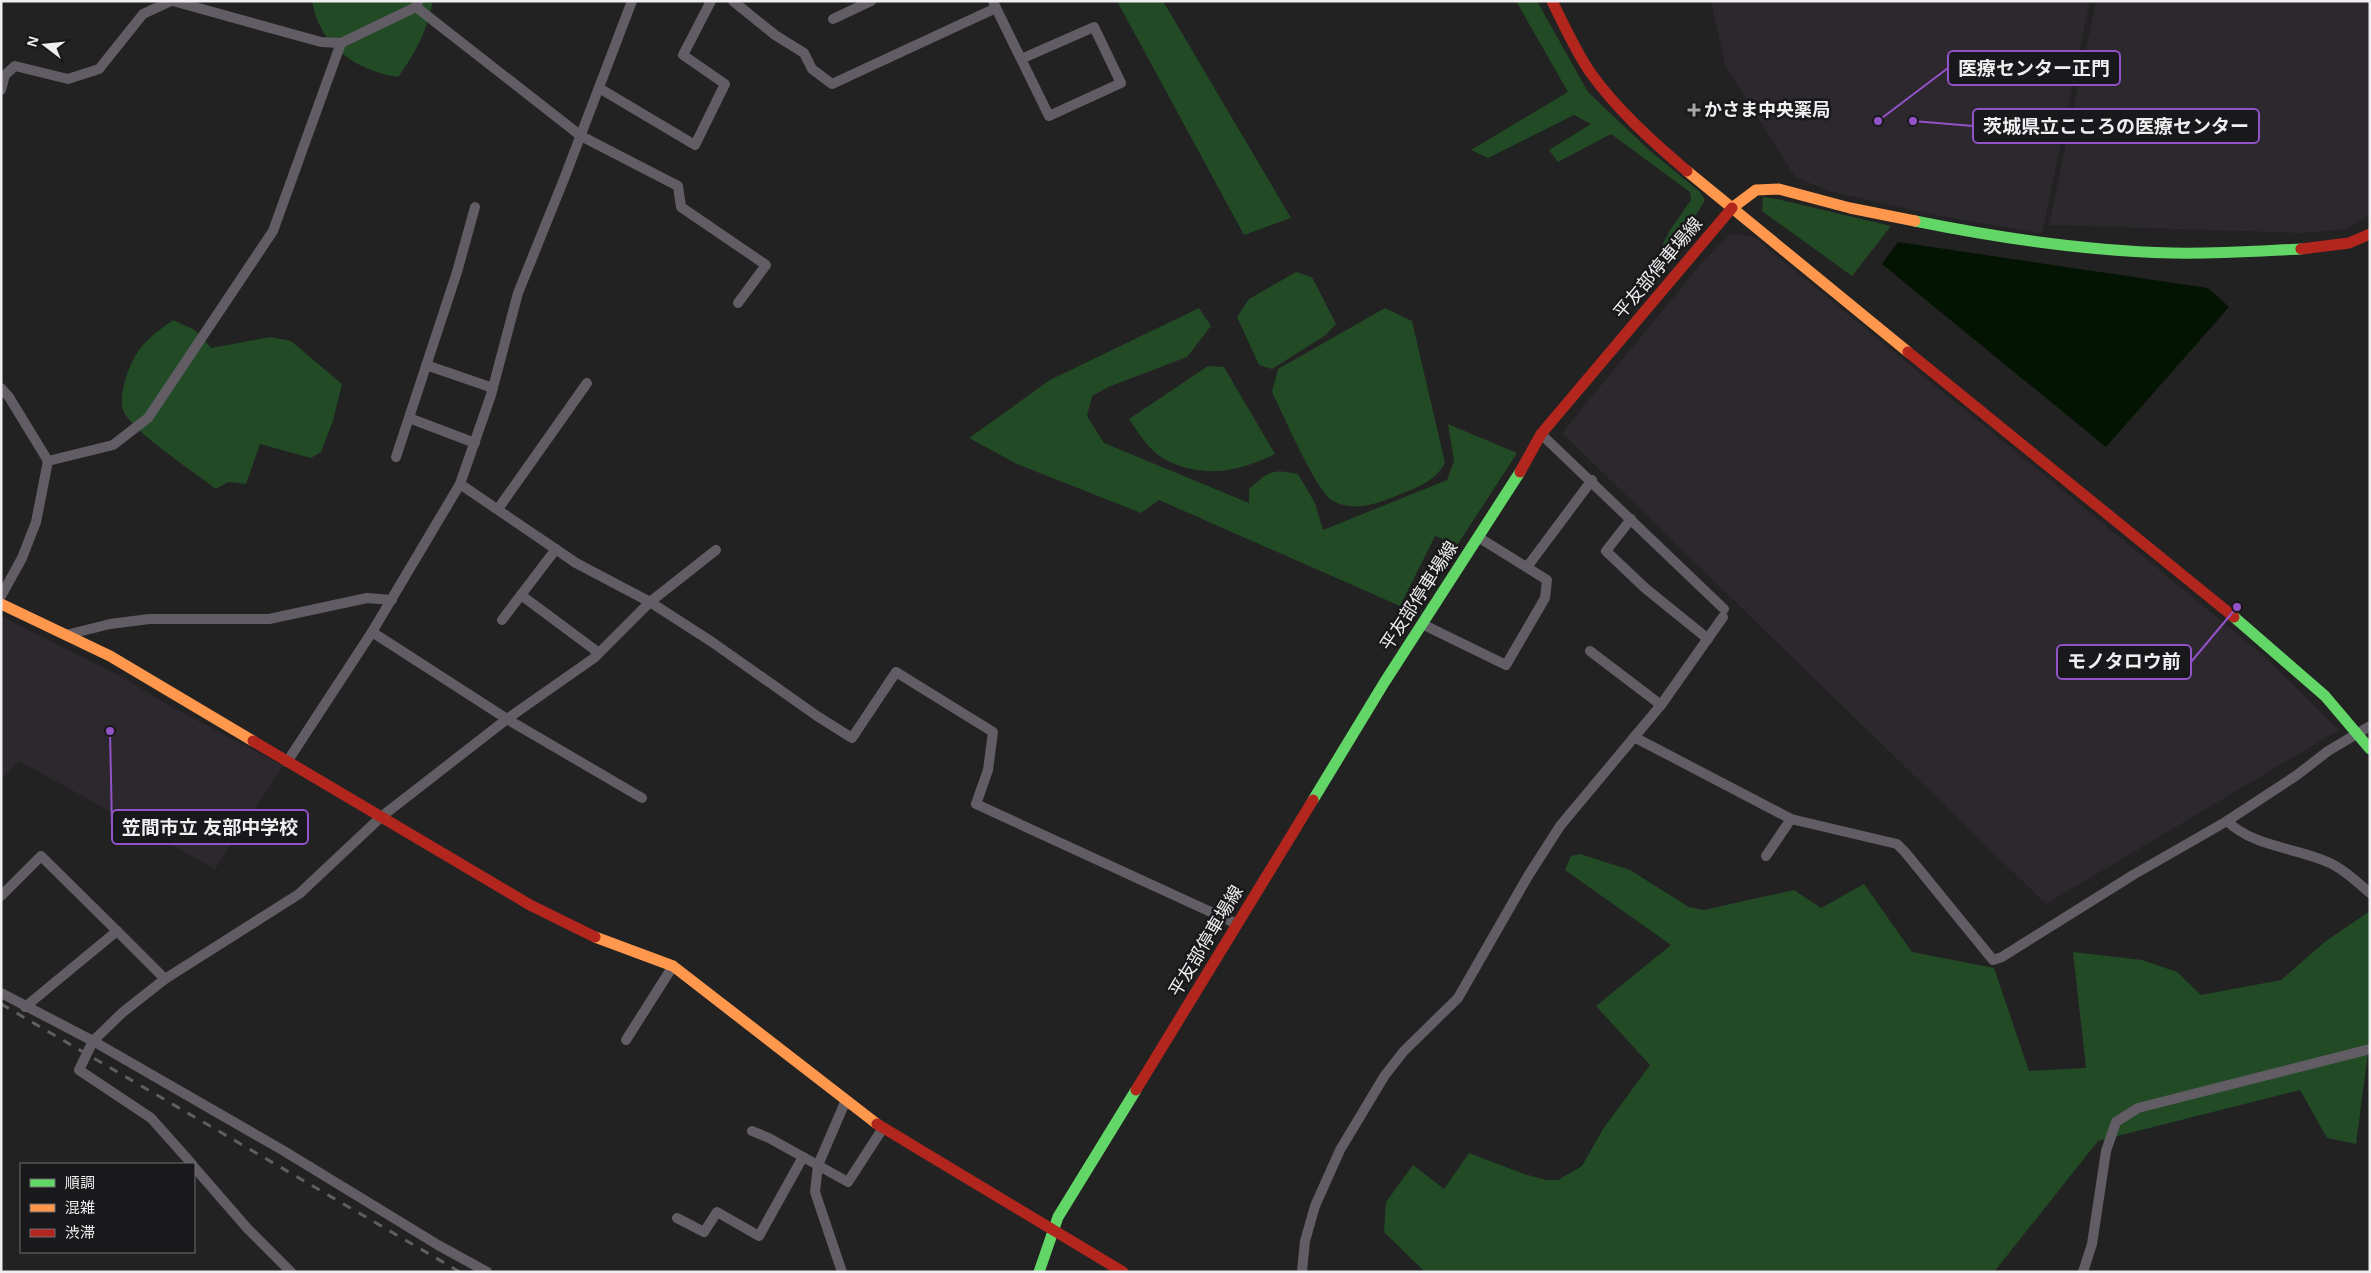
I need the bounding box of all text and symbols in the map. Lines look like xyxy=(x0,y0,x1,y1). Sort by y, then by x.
north arrow xyxy=(20,20,70,70)
text: N xyxy=(23,34,42,48)
callout: 医療センター正門 xyxy=(1948,51,2120,85)
text: 医療センター正門 xyxy=(1958,58,2110,79)
place label: かさま中央薬局 xyxy=(1704,100,1830,120)
marker: かさま中央薬局 xyxy=(1688,104,1700,116)
callout: 茨城県立こころの医療センター xyxy=(1973,109,2259,143)
text: 茨城県立こころの医療センター xyxy=(1983,116,2249,137)
street label: 平友部停車場線 xyxy=(1610,213,1706,323)
street label: 平友部停車場線 xyxy=(1376,538,1462,654)
callout: モノタロウ前 xyxy=(2057,645,2191,679)
text: モノタロウ前 xyxy=(2067,651,2181,672)
callout: 笠間市立 友部中学校 xyxy=(112,810,308,844)
text: 笠間市立 友部中学校 xyxy=(122,817,298,838)
street label: 平友部停車場線 xyxy=(1165,882,1247,1000)
legend xyxy=(20,1163,195,1253)
text: 順調 xyxy=(65,1174,95,1191)
text: 混雑 xyxy=(65,1199,95,1216)
text: 渋滞 xyxy=(65,1224,95,1241)

